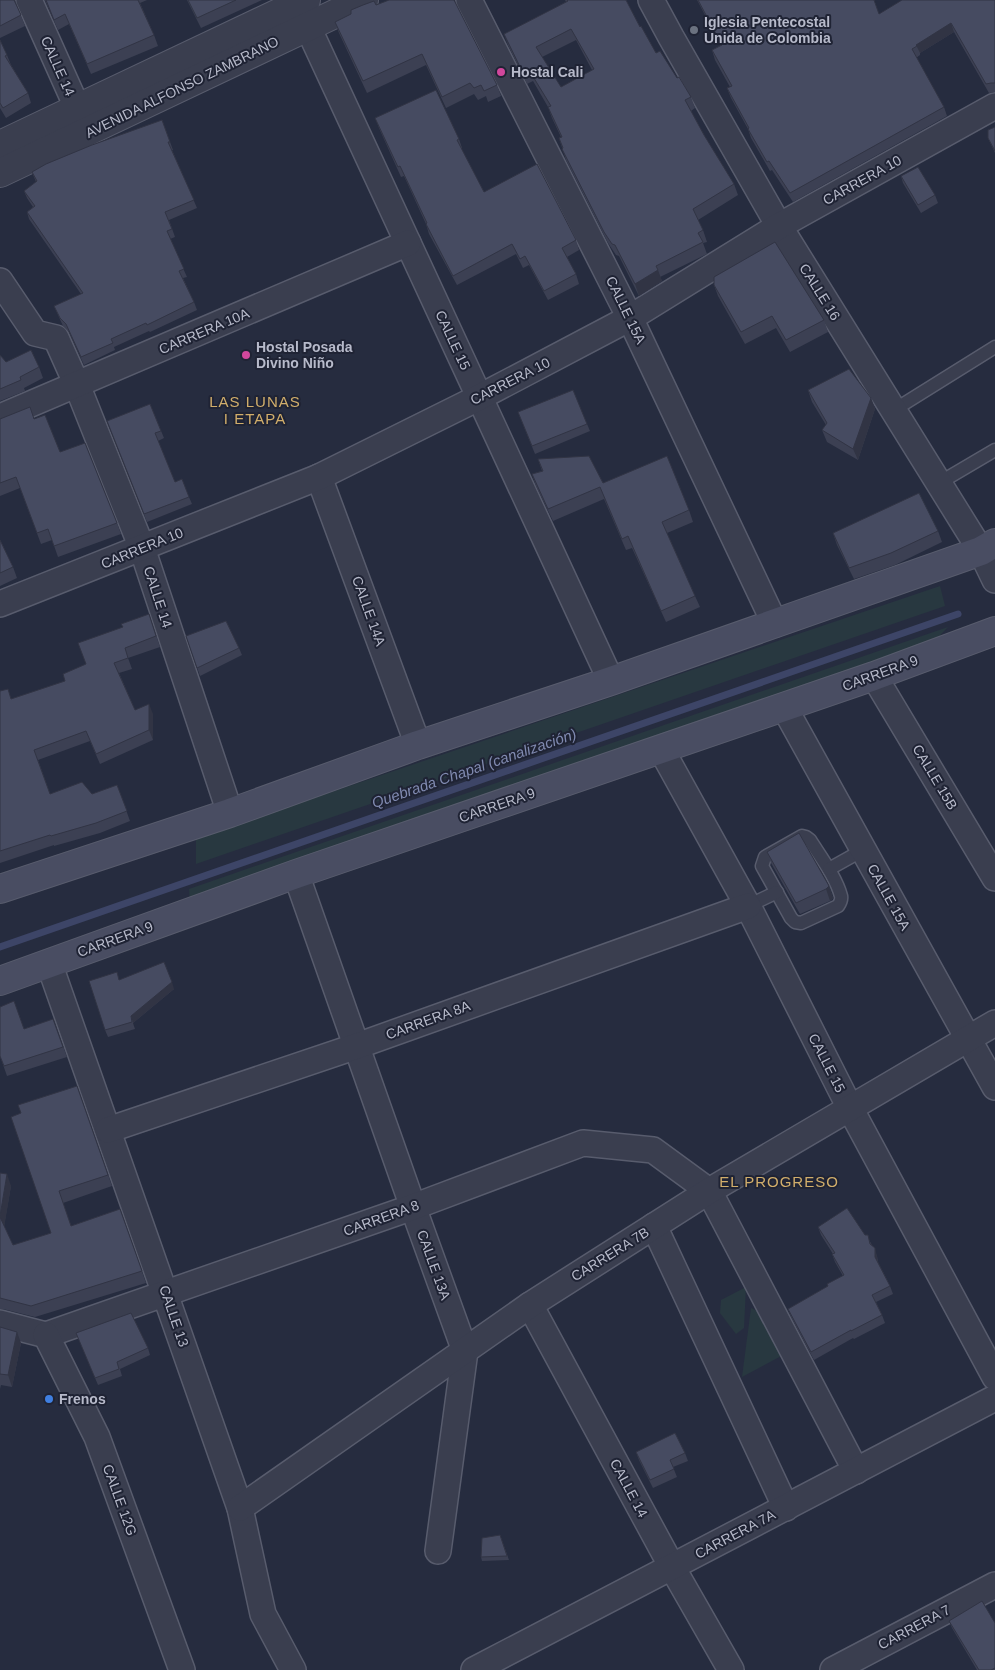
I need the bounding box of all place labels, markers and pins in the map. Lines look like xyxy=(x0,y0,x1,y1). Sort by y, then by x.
place label: Iglesia Pentecostal Unida de Colombia xyxy=(704,14,831,46)
marker: Iglesia Pentecostal Unida de Colombia xyxy=(688,24,700,36)
place label: Hostal Cali xyxy=(511,64,583,80)
marker: Hostal Cali xyxy=(495,66,507,78)
place label: Hostal Posada Divino Niño xyxy=(256,339,353,371)
marker: Hostal Posada Divino Niño xyxy=(240,349,252,361)
place label: Frenos xyxy=(59,1391,106,1407)
marker: Frenos xyxy=(43,1393,55,1405)

